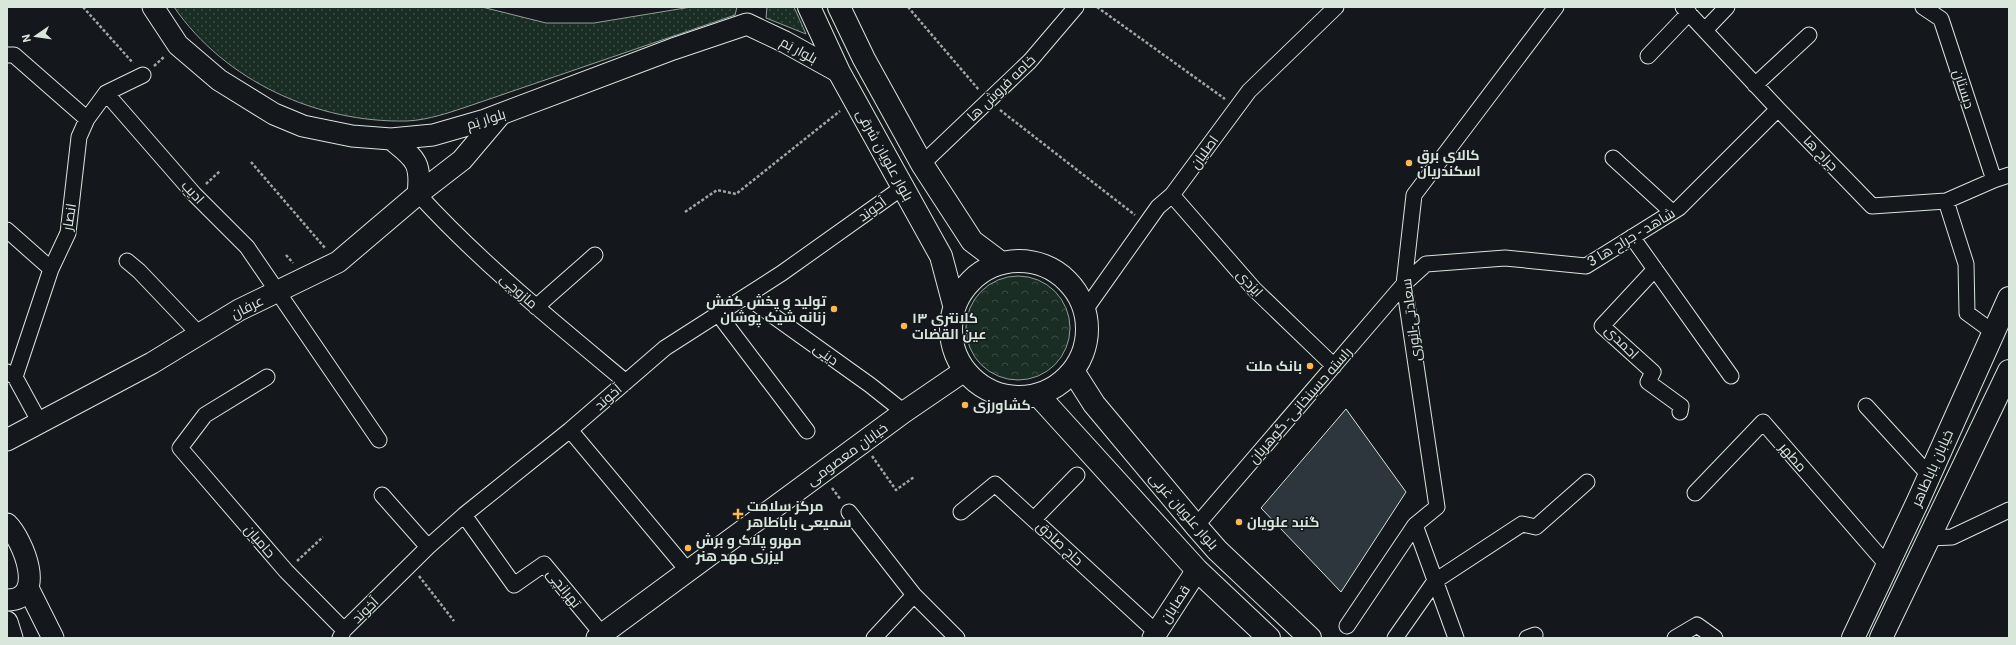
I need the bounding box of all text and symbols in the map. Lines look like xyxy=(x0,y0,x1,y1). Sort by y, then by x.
north arrow xyxy=(16,16,56,56)
text: N xyxy=(19,33,34,43)
street label: بلوار بَم xyxy=(777,33,820,68)
street label: خامه فروش ها xyxy=(964,52,1038,124)
street label: دبستان xyxy=(1950,67,1978,111)
street label: بلوار بَم xyxy=(465,105,508,134)
street label: بلوار علویان شرقی xyxy=(853,107,917,203)
street label: اصلیان xyxy=(1187,132,1221,172)
street label: جراح ها xyxy=(1800,132,1842,175)
place label: کالای برق اسکندریان xyxy=(1417,147,1481,179)
marker: کالای برق اسکندریان xyxy=(1404,158,1414,168)
street label: ادیب xyxy=(178,177,208,207)
street label: آخوند xyxy=(855,193,889,225)
street label: انصار xyxy=(59,202,79,233)
street label: شاهد - جراح ها 3 xyxy=(1584,205,1678,270)
street label: ایزدی xyxy=(1234,266,1266,300)
street label: مازوچی xyxy=(496,270,541,313)
street label: سعادتی-انوری xyxy=(1398,278,1424,362)
street label: عرفان xyxy=(228,292,266,322)
place label: تولید و پخش کفش زنانه شیک پوشان xyxy=(706,293,827,328)
marker: تولید و پخش کفش زنانه شیک پوشان xyxy=(829,304,839,314)
place label: کلانتری ۱۳ عین القضات xyxy=(912,310,987,343)
marker: کلانتری ۱۳ عین القضات xyxy=(899,321,909,331)
street label: احمدی xyxy=(1602,322,1642,362)
street label: دینی xyxy=(810,340,842,368)
street label: راسته حسینخانی- گوهریان xyxy=(1245,344,1355,466)
place label: بانک ملت xyxy=(1246,358,1302,374)
marker: بانک ملت xyxy=(1305,361,1315,371)
street label: آخوند xyxy=(591,381,625,413)
place label: کشاورزی xyxy=(973,397,1031,414)
marker: کشاورزی xyxy=(960,400,970,410)
street label: خیابان معصومی xyxy=(803,419,891,489)
street label: خیابان باباطاهر xyxy=(1908,427,1956,510)
street label: مطهر xyxy=(1776,439,1810,475)
street label: بلوار علویان غربی xyxy=(1146,469,1222,553)
place label: مرکز سلامت سمیعی باباطاهر xyxy=(746,498,851,531)
marker: مرکز سلامت سمیعی باباطاهر xyxy=(732,508,744,520)
place label: گنبد علویان xyxy=(1247,514,1319,531)
street label: حاج صادق xyxy=(1033,517,1087,569)
marker: گنبد علویان xyxy=(1234,517,1244,527)
street label: حامیان xyxy=(241,521,279,561)
place label: مهرو پلاک و برش لیزری مهد هنر xyxy=(695,532,801,565)
marker: مهرو پلاک و برش لیزری مهد هنر xyxy=(683,543,693,553)
street label: تهرانچی xyxy=(542,565,585,612)
street label: قصابان xyxy=(1157,582,1193,626)
street label: آخوند xyxy=(348,593,382,626)

